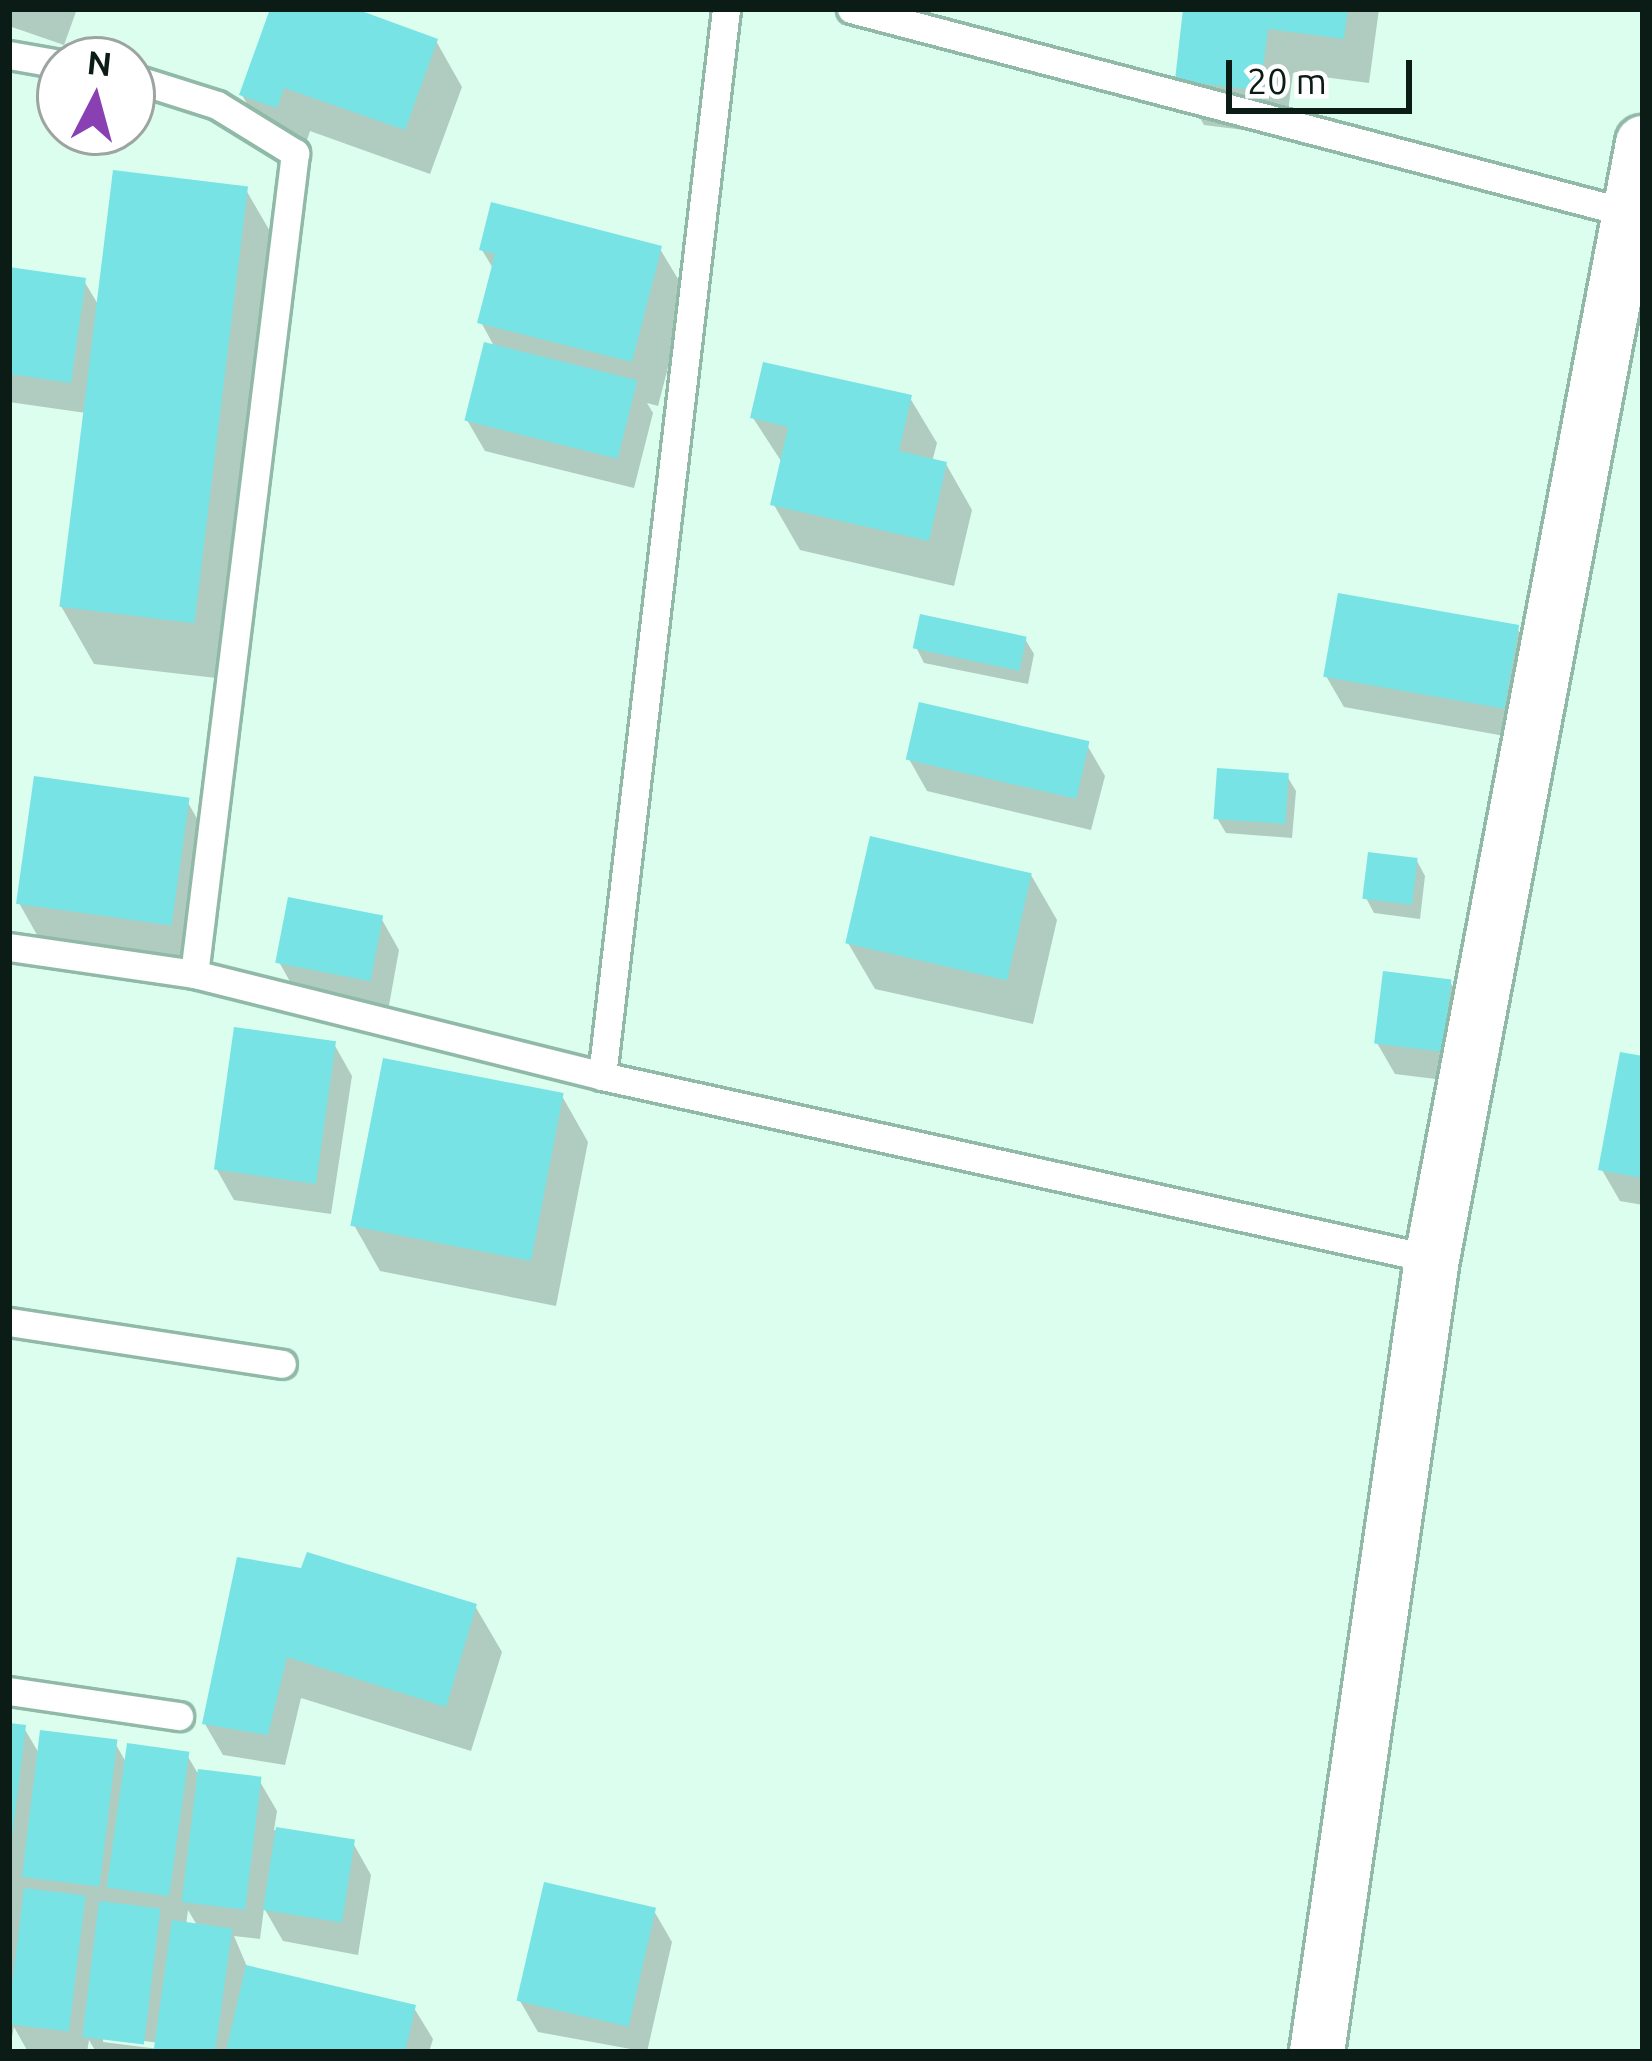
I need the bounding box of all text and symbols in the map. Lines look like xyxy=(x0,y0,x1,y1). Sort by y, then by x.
north arrow xyxy=(36,36,156,156)
scale bar xyxy=(1232,36,1418,110)
text: N xyxy=(85,43,114,82)
text: 20 m xyxy=(1247,60,1327,101)

